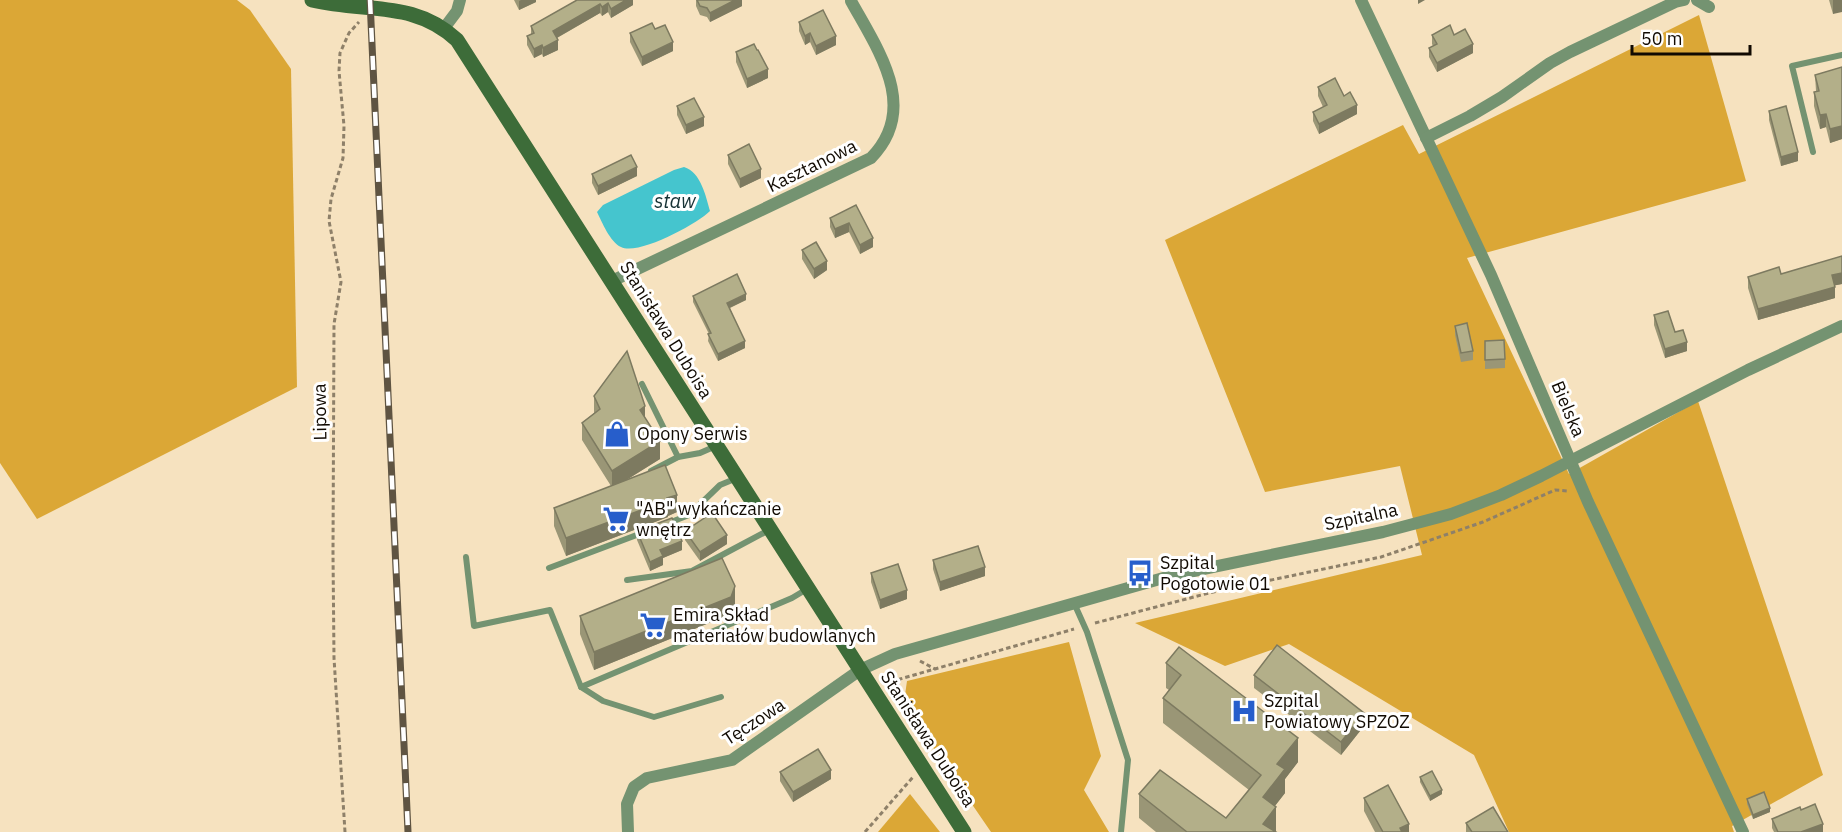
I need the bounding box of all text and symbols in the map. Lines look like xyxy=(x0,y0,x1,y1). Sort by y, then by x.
scale bar xyxy=(1632,18,1750,56)
text: 50 m xyxy=(1641,27,1683,50)
street label: Kasztanowa xyxy=(763,134,861,197)
water label: staw xyxy=(654,187,697,214)
street label: Stanisława Duboisa xyxy=(615,257,718,403)
street label: Bielska xyxy=(1546,377,1591,441)
street label: Lipowa xyxy=(307,383,331,441)
shop icon: Opony Serwis xyxy=(602,419,632,449)
place label: Opony Serwis xyxy=(637,422,748,445)
place label: "AB" wykańczanie wnętrz xyxy=(636,497,782,541)
street label: Szpitalna xyxy=(1322,497,1400,535)
supermarket icon: "AB" wykańczanie wnętrz xyxy=(601,504,631,534)
place label: Szpital Pogotowie 01 xyxy=(1160,551,1270,595)
bus stop icon: Szpital Pogotowie 01 xyxy=(1125,558,1155,588)
place label: Emira Skład materiałów budowlanych xyxy=(673,603,876,647)
supermarket icon: Emira Skład materiałów budowlanych xyxy=(638,610,668,640)
street label: Stanisława Duboisa xyxy=(876,666,981,811)
place label: Szpital Powiatowy SPZOZ xyxy=(1264,689,1410,733)
street label: Tęczowa xyxy=(718,693,789,750)
hospital icon: Szpital Powiatowy SPZOZ xyxy=(1229,696,1259,726)

